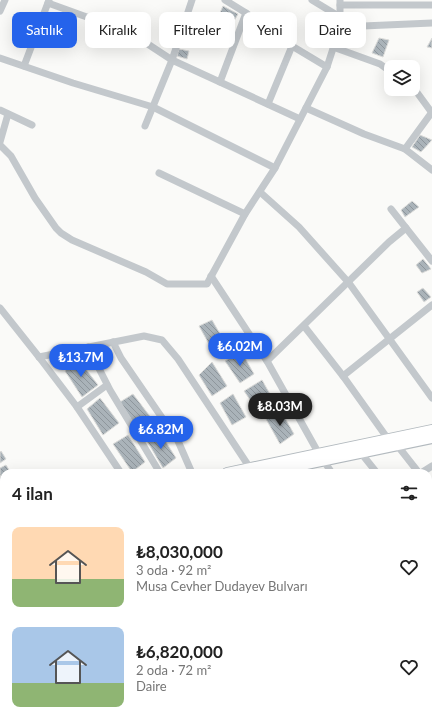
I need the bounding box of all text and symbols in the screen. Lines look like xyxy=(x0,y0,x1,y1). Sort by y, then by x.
chip: Satılık xyxy=(12,12,77,48)
chip: Kiralık xyxy=(85,12,151,48)
chip: Filtreler xyxy=(159,12,235,48)
chip: Yeni xyxy=(243,12,297,48)
chip: Daire xyxy=(305,12,366,48)
map controls xyxy=(384,60,420,96)
button: layers xyxy=(384,60,420,96)
pin: ₺6.02M xyxy=(207,333,273,367)
text: ₺6.02M xyxy=(217,338,263,354)
pin: ₺13.7M xyxy=(48,344,114,378)
text: ₺13.7M xyxy=(58,349,104,365)
pin: ₺8.03M xyxy=(247,393,313,427)
text: ₺8.03M xyxy=(257,398,303,414)
pin: ₺6.82M xyxy=(128,416,194,450)
text: ₺6.82M xyxy=(138,421,184,437)
icon: filters xyxy=(398,482,420,504)
text: 4 ilan xyxy=(12,483,53,504)
text: ₺8,030,000 xyxy=(136,541,223,562)
icon: home xyxy=(44,543,92,591)
icon: heart xyxy=(398,556,420,578)
text: 3 oda · 92 m² xyxy=(136,562,211,578)
text: Musa Cevher Dudayev Bulvarı xyxy=(136,578,308,594)
text: ₺6,820,000 xyxy=(136,641,223,662)
icon: home xyxy=(44,643,92,691)
icon: heart xyxy=(398,656,420,678)
text: 2 oda · 72 m² xyxy=(136,662,211,678)
text: Daire xyxy=(136,678,167,694)

